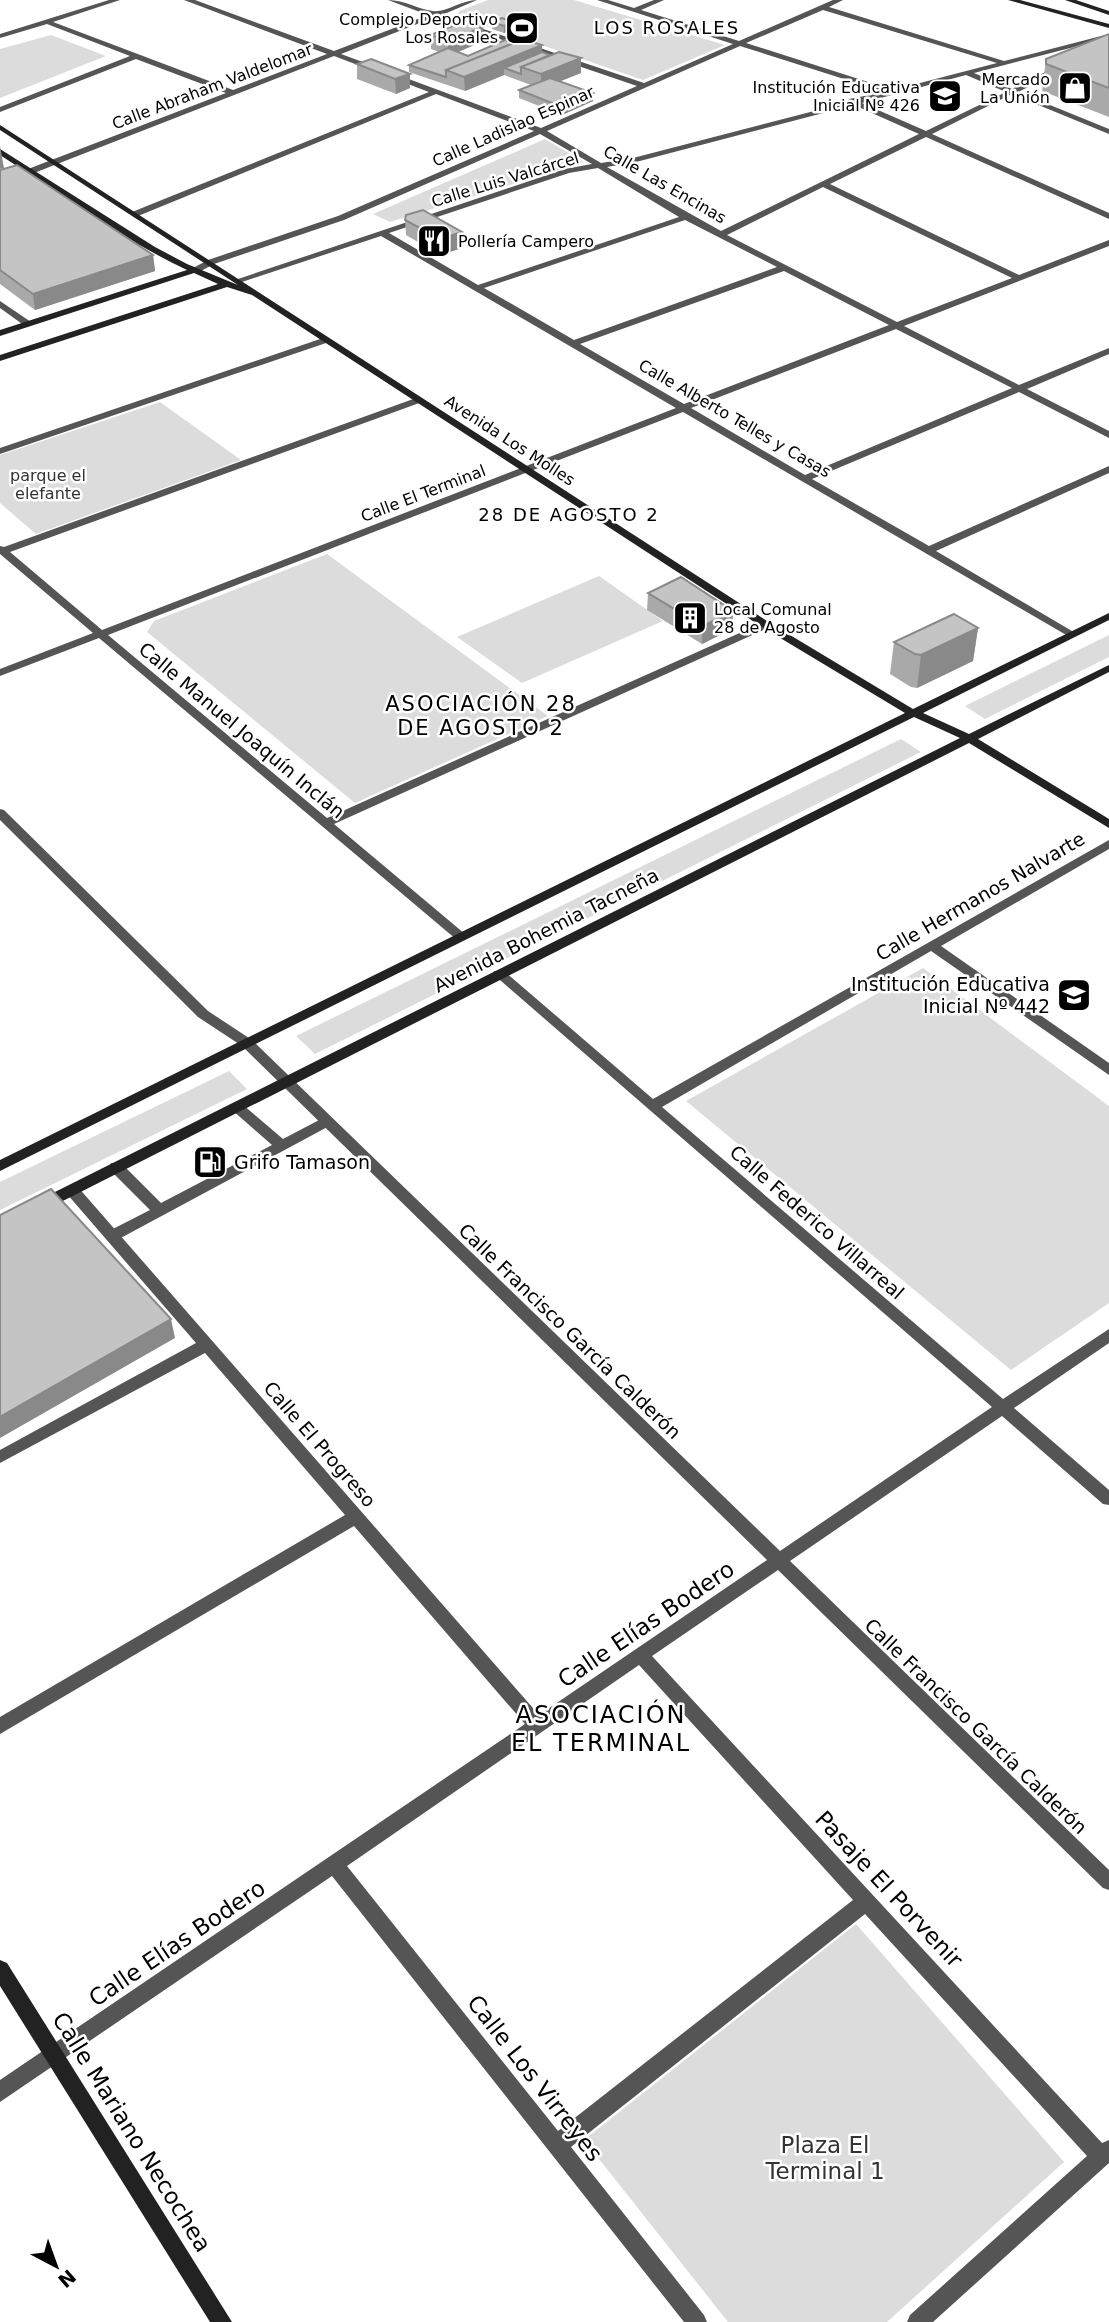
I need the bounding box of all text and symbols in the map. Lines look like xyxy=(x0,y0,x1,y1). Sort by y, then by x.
sports icon: Complejo Deportivo Los Rosales xyxy=(503,9,541,47)
place label: Complejo Deportivo Los Rosales xyxy=(339,10,498,47)
district label: LOS ROSALES xyxy=(594,17,740,38)
street label: Calle Abraham Valdelomar xyxy=(109,39,315,134)
shop icon: Mercado La Unión xyxy=(1056,69,1094,107)
place label: Mercado La Unión xyxy=(980,70,1050,107)
school or university icon: Institución Educativa Inicial Nº 426 xyxy=(926,77,964,115)
place label: Institución Educativa Inicial Nº 426 xyxy=(752,78,920,115)
street label: Calle Ladislao Espinar xyxy=(429,82,597,171)
street label: Calle Las Encinas xyxy=(600,142,730,227)
street label: Calle Luis Valcárcel xyxy=(429,148,581,211)
restaurant icon: Pollería Campero xyxy=(415,222,453,260)
place label: Pollería Campero xyxy=(458,232,594,251)
street label: Calle Alberto Telles y Casas xyxy=(635,355,834,481)
street label: Avenida Los Molles xyxy=(441,391,578,490)
street label: Calle El Terminal xyxy=(358,461,488,526)
park label: parque el elefante xyxy=(10,466,86,503)
district label: 28 DE AGOSTO 2 xyxy=(478,504,660,525)
building icon: Local Comunal 28 de Agosto xyxy=(671,599,709,637)
place label: Local Comunal 28 de Agosto xyxy=(714,600,832,637)
street label: Calle Manuel Joaquín Inclán xyxy=(135,637,349,823)
district label: ASOCIACIÓN 28 DE AGOSTO 2 xyxy=(385,691,577,740)
street label: Calle Hermanos Nalvarte xyxy=(872,827,1088,965)
street label: Avenida Bohemia Tacneña xyxy=(430,864,662,996)
place label: Institución Educativa Inicial Nº 442 xyxy=(851,973,1050,1017)
school or university icon: Institución Educativa Inicial Nº 442 xyxy=(1055,976,1093,1014)
street label: Calle Federico Villarreal xyxy=(726,1140,908,1304)
fuel station icon: Grifo Tamason xyxy=(191,1143,229,1181)
place label: Grifo Tamason xyxy=(234,1151,370,1173)
street label: Calle Francisco García Calderón xyxy=(454,1219,686,1443)
street label: Calle El Progreso xyxy=(259,1377,381,1511)
street label: Calle Elías Bodero xyxy=(553,1555,739,1693)
street label: Calle Francisco García Calderón xyxy=(860,1614,1092,1838)
district label: ASOCIACIÓN EL TERMINAL xyxy=(511,1699,691,1757)
street label: Pasaje El Porvenir xyxy=(810,1806,968,1973)
street label: Calle Elías Bodero xyxy=(84,1874,270,2012)
street label: Calle Los Virreyes xyxy=(462,1990,608,2166)
street label: Calle Mariano Necochea xyxy=(47,2007,217,2257)
park label: Plaza El Terminal 1 xyxy=(764,2132,885,2184)
north arrow xyxy=(21,2231,91,2301)
text: N xyxy=(54,2265,80,2292)

